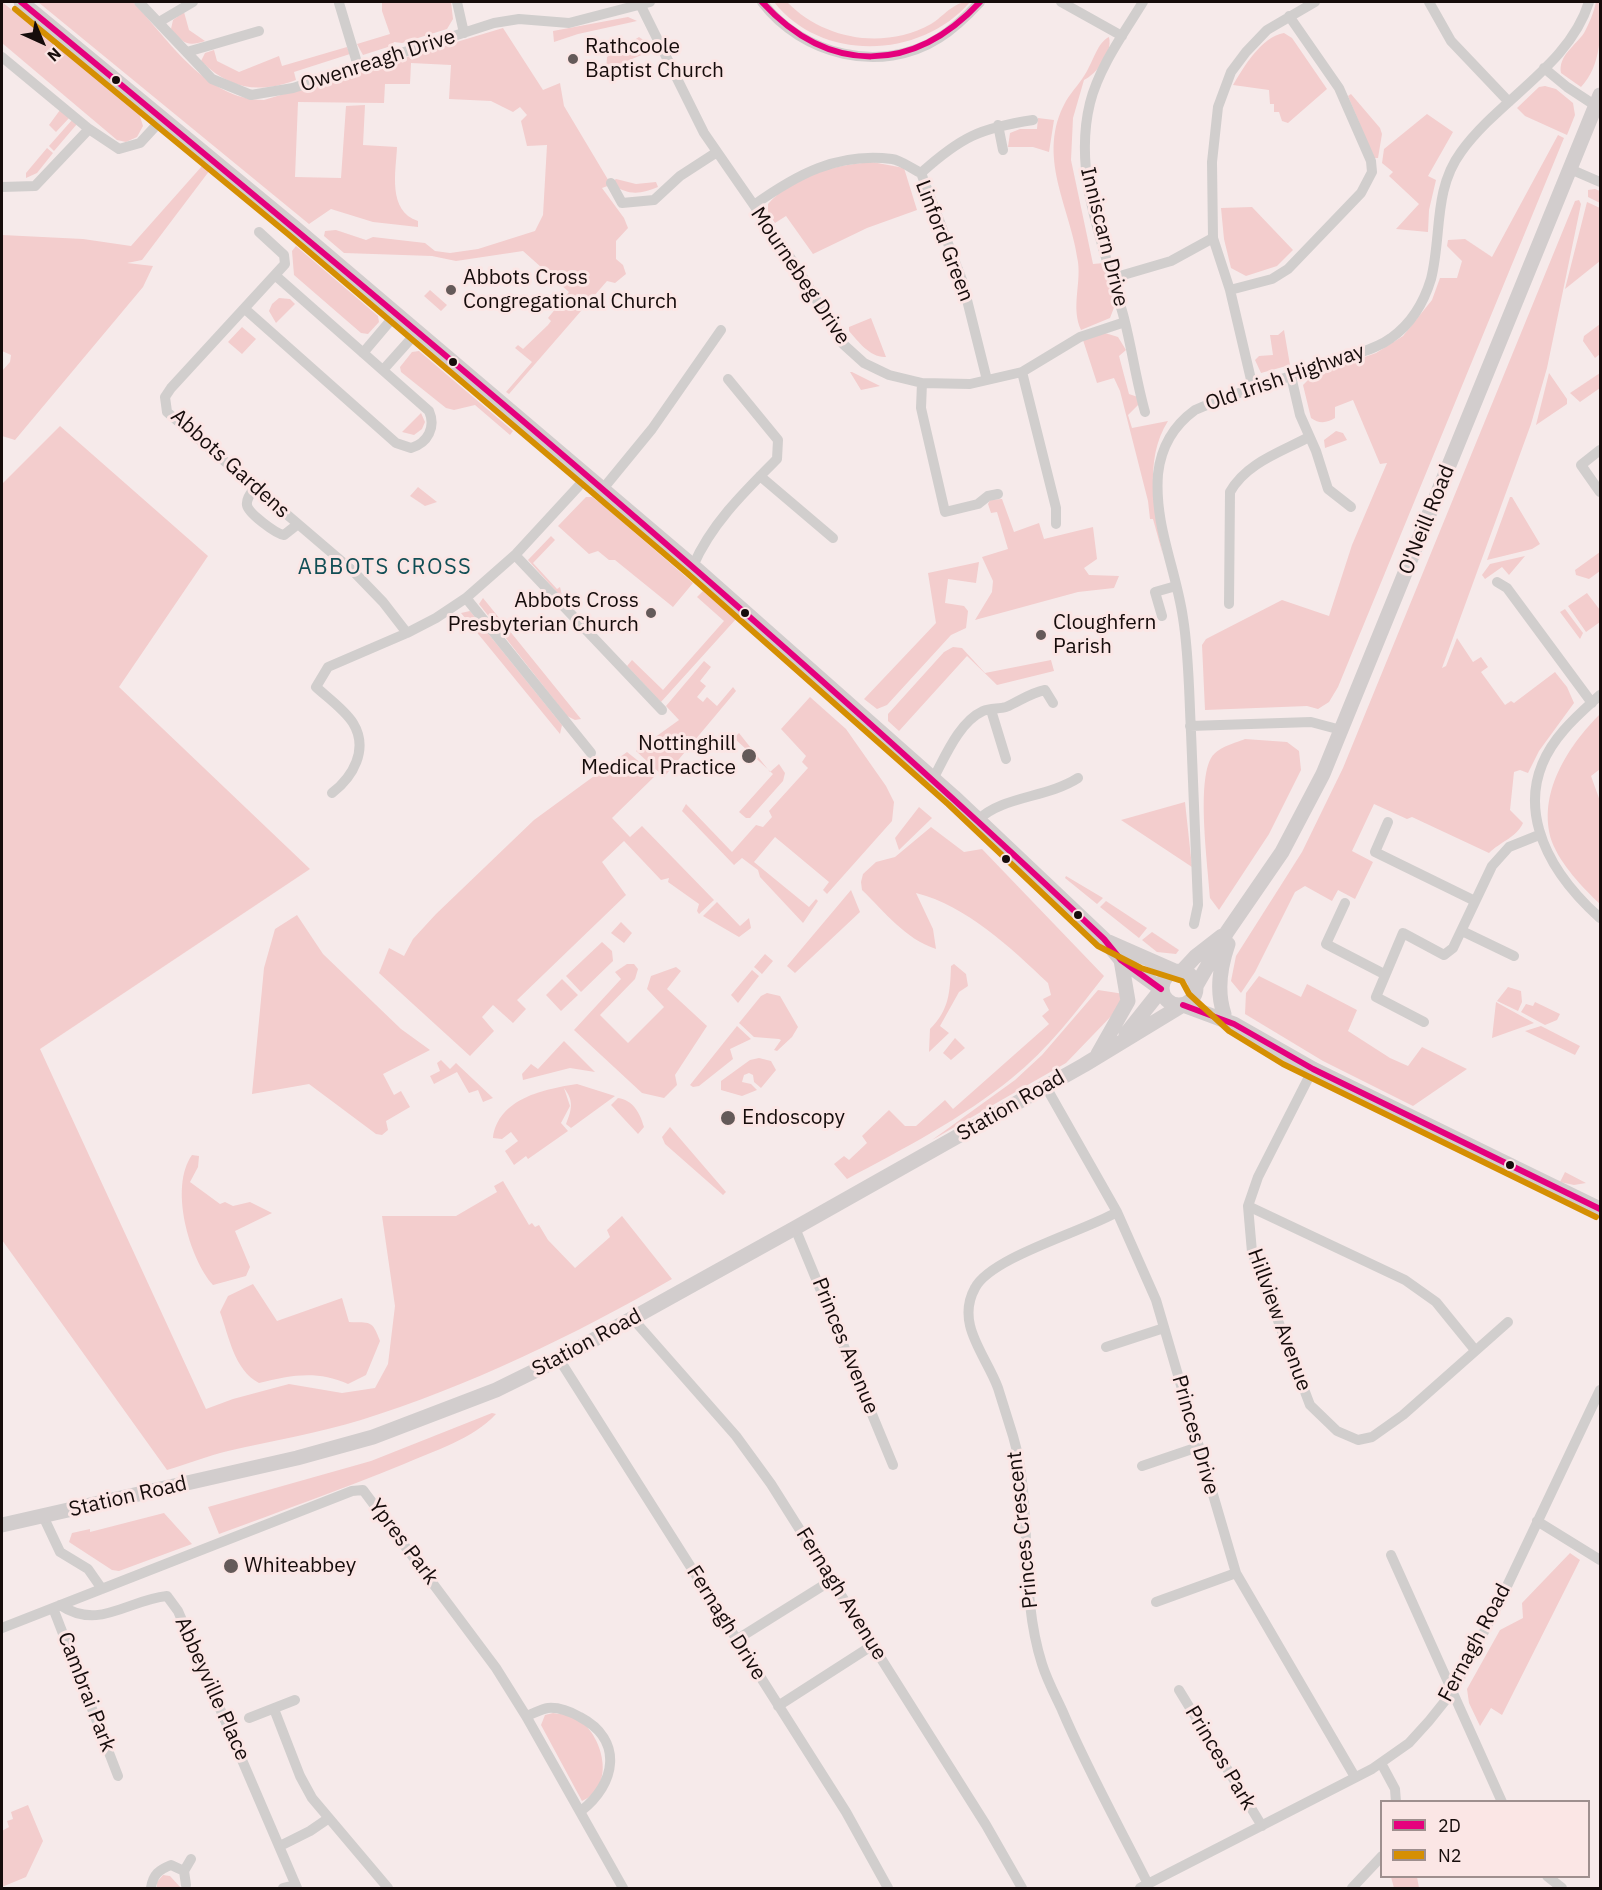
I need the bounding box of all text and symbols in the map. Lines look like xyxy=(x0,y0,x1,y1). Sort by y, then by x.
north arrow xyxy=(12,12,72,72)
street label: Owenreagh Drive xyxy=(297,24,459,98)
place label: Rathcoole Baptist Church xyxy=(585,34,724,84)
text: N xyxy=(43,44,66,66)
marker: Rathcoole Baptist Church xyxy=(566,52,580,66)
unlabelled marker xyxy=(110,74,122,86)
street label: Inniscarn Drive xyxy=(1074,165,1134,309)
street label: Linford Green xyxy=(909,177,979,305)
street label: Mournebeg Drive xyxy=(745,202,855,350)
place label: Abbots Cross Congregational Church xyxy=(463,265,677,315)
marker: Abbots Cross Congregational Church xyxy=(444,283,458,297)
street label: Old Irish Highway xyxy=(1202,339,1368,417)
unlabelled marker xyxy=(447,356,459,368)
street label: Abbots Gardens xyxy=(165,404,295,524)
street label: O'Neill Road xyxy=(1394,462,1460,578)
district label: ABBOTS CROSS xyxy=(298,555,472,581)
place label: Abbots Cross Presbyterian Church xyxy=(448,588,639,638)
marker: Abbots Cross Presbyterian Church xyxy=(644,606,658,620)
unlabelled marker xyxy=(739,607,751,619)
place label: Cloughfern Parish xyxy=(1053,610,1156,660)
marker: Cloughfern Parish xyxy=(1034,628,1048,642)
place label: Nottinghill Medical Practice xyxy=(581,731,736,781)
marker: Nottinghill Medical Practice xyxy=(740,747,758,765)
unlabelled marker xyxy=(1000,853,1012,865)
unlabelled marker xyxy=(1072,909,1084,921)
street label: Station Road xyxy=(953,1065,1069,1147)
place label: Endoscopy xyxy=(742,1105,845,1131)
marker: Endoscopy xyxy=(719,1109,737,1127)
unlabelled marker xyxy=(1504,1159,1516,1171)
street label: Hillview Avenue xyxy=(1242,1245,1316,1395)
street label: Princes Avenue xyxy=(806,1274,884,1418)
street label: Station Road xyxy=(528,1304,646,1382)
street label: Princes Drive xyxy=(1166,1372,1224,1498)
street label: Princes Crescent xyxy=(1002,1450,1044,1610)
street label: Station Road xyxy=(67,1471,189,1523)
street label: Ypres Park xyxy=(363,1494,443,1590)
street label: Fernagh Avenue xyxy=(790,1523,892,1665)
place label: Whiteabbey xyxy=(244,1553,356,1579)
marker: Whiteabbey xyxy=(222,1557,240,1575)
street label: Fernagh Drive xyxy=(681,1561,771,1685)
street label: Fernagh Road xyxy=(1433,1580,1517,1706)
street label: Abbeyville Place xyxy=(169,1613,255,1765)
street label: Cambrai Park xyxy=(52,1629,120,1755)
street label: Princes Park xyxy=(1179,1701,1261,1815)
legend xyxy=(1380,1800,1590,1878)
text: 2D xyxy=(1438,1814,1461,1837)
text: N2 xyxy=(1438,1844,1462,1867)

